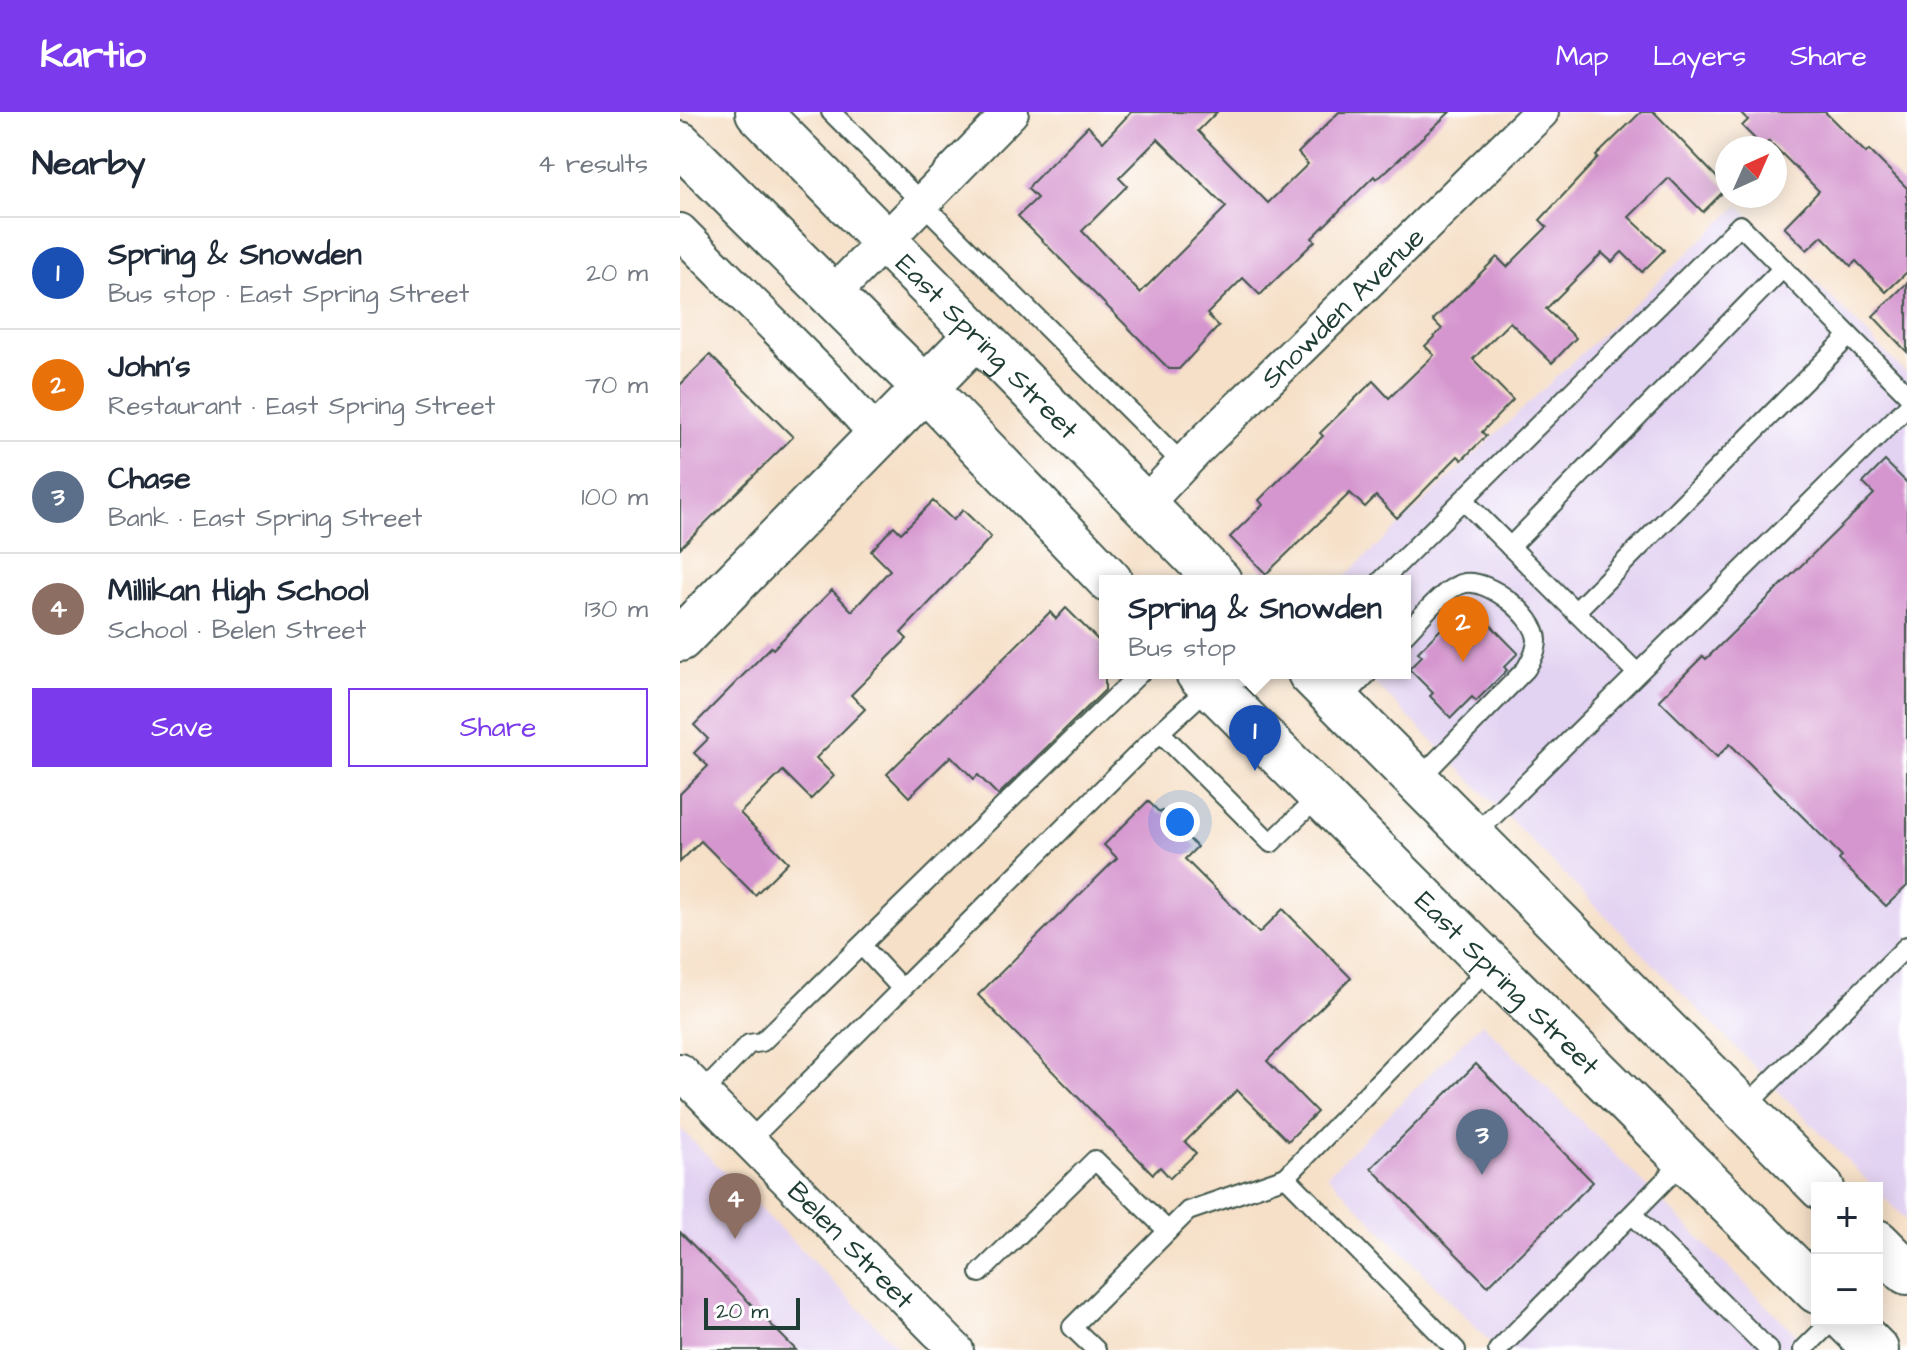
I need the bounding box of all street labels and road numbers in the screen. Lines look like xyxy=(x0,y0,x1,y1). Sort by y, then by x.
street label: Snowden Avenue xyxy=(1252,219,1434,398)
street label: East Spring Street xyxy=(886,245,1088,449)
street label: East Spring Street xyxy=(1406,883,1608,1085)
street label: Belen Street xyxy=(778,1173,923,1319)

